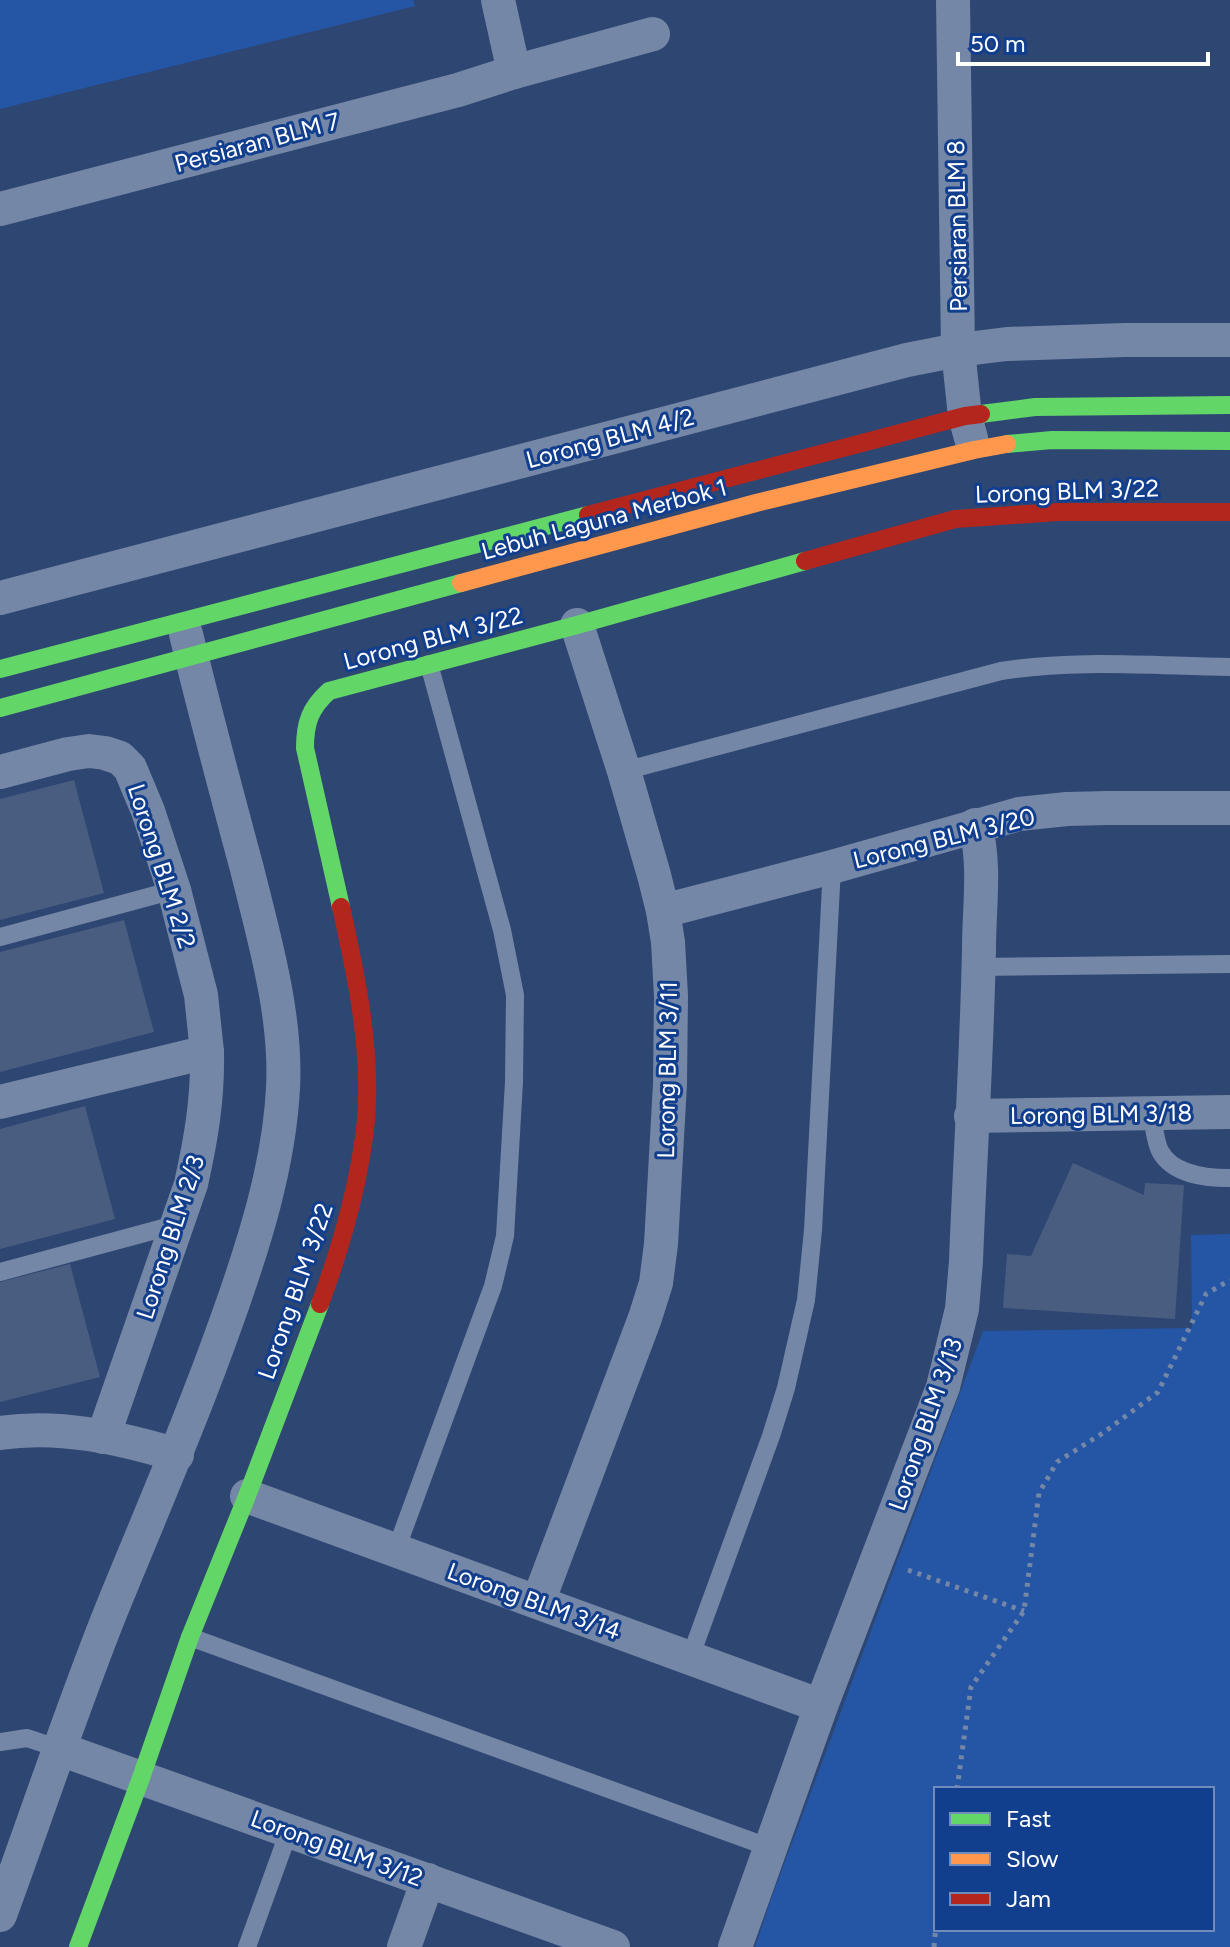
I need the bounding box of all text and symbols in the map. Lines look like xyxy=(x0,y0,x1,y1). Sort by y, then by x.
scale bar xyxy=(958,16,1208,66)
text: 50 m xyxy=(970,29,1026,58)
street label: Persiaran BLM 7 xyxy=(171,106,343,178)
street label: Persiaran BLM 8 xyxy=(941,140,973,312)
street label: Lorong BLM 4/2 xyxy=(523,402,697,474)
street label: Lebuh Laguna Merbok 1 xyxy=(478,472,730,566)
street label: Lorong BLM 3/22 xyxy=(974,473,1160,509)
street label: Lorong BLM 3/22 xyxy=(340,600,526,676)
street label: Lorong BLM 2/2 xyxy=(122,780,202,952)
street label: Lorong BLM 3/20 xyxy=(850,801,1038,875)
street label: Lorong BLM 3/11 xyxy=(651,981,683,1159)
street label: Lorong BLM 3/18 xyxy=(1010,1098,1192,1130)
street label: Lorong BLM 2/3 xyxy=(130,1151,210,1323)
street label: Lorong BLM 3/22 xyxy=(251,1199,339,1383)
street label: Lorong BLM 3/13 xyxy=(882,1334,968,1514)
street label: Lorong BLM 3/14 xyxy=(443,1556,625,1646)
legend xyxy=(934,1787,1214,1931)
street label: Lorong BLM 3/12 xyxy=(247,1803,427,1893)
text: Fast xyxy=(1006,1804,1051,1833)
text: Slow xyxy=(1006,1844,1059,1873)
text: Jam xyxy=(1006,1884,1051,1913)

